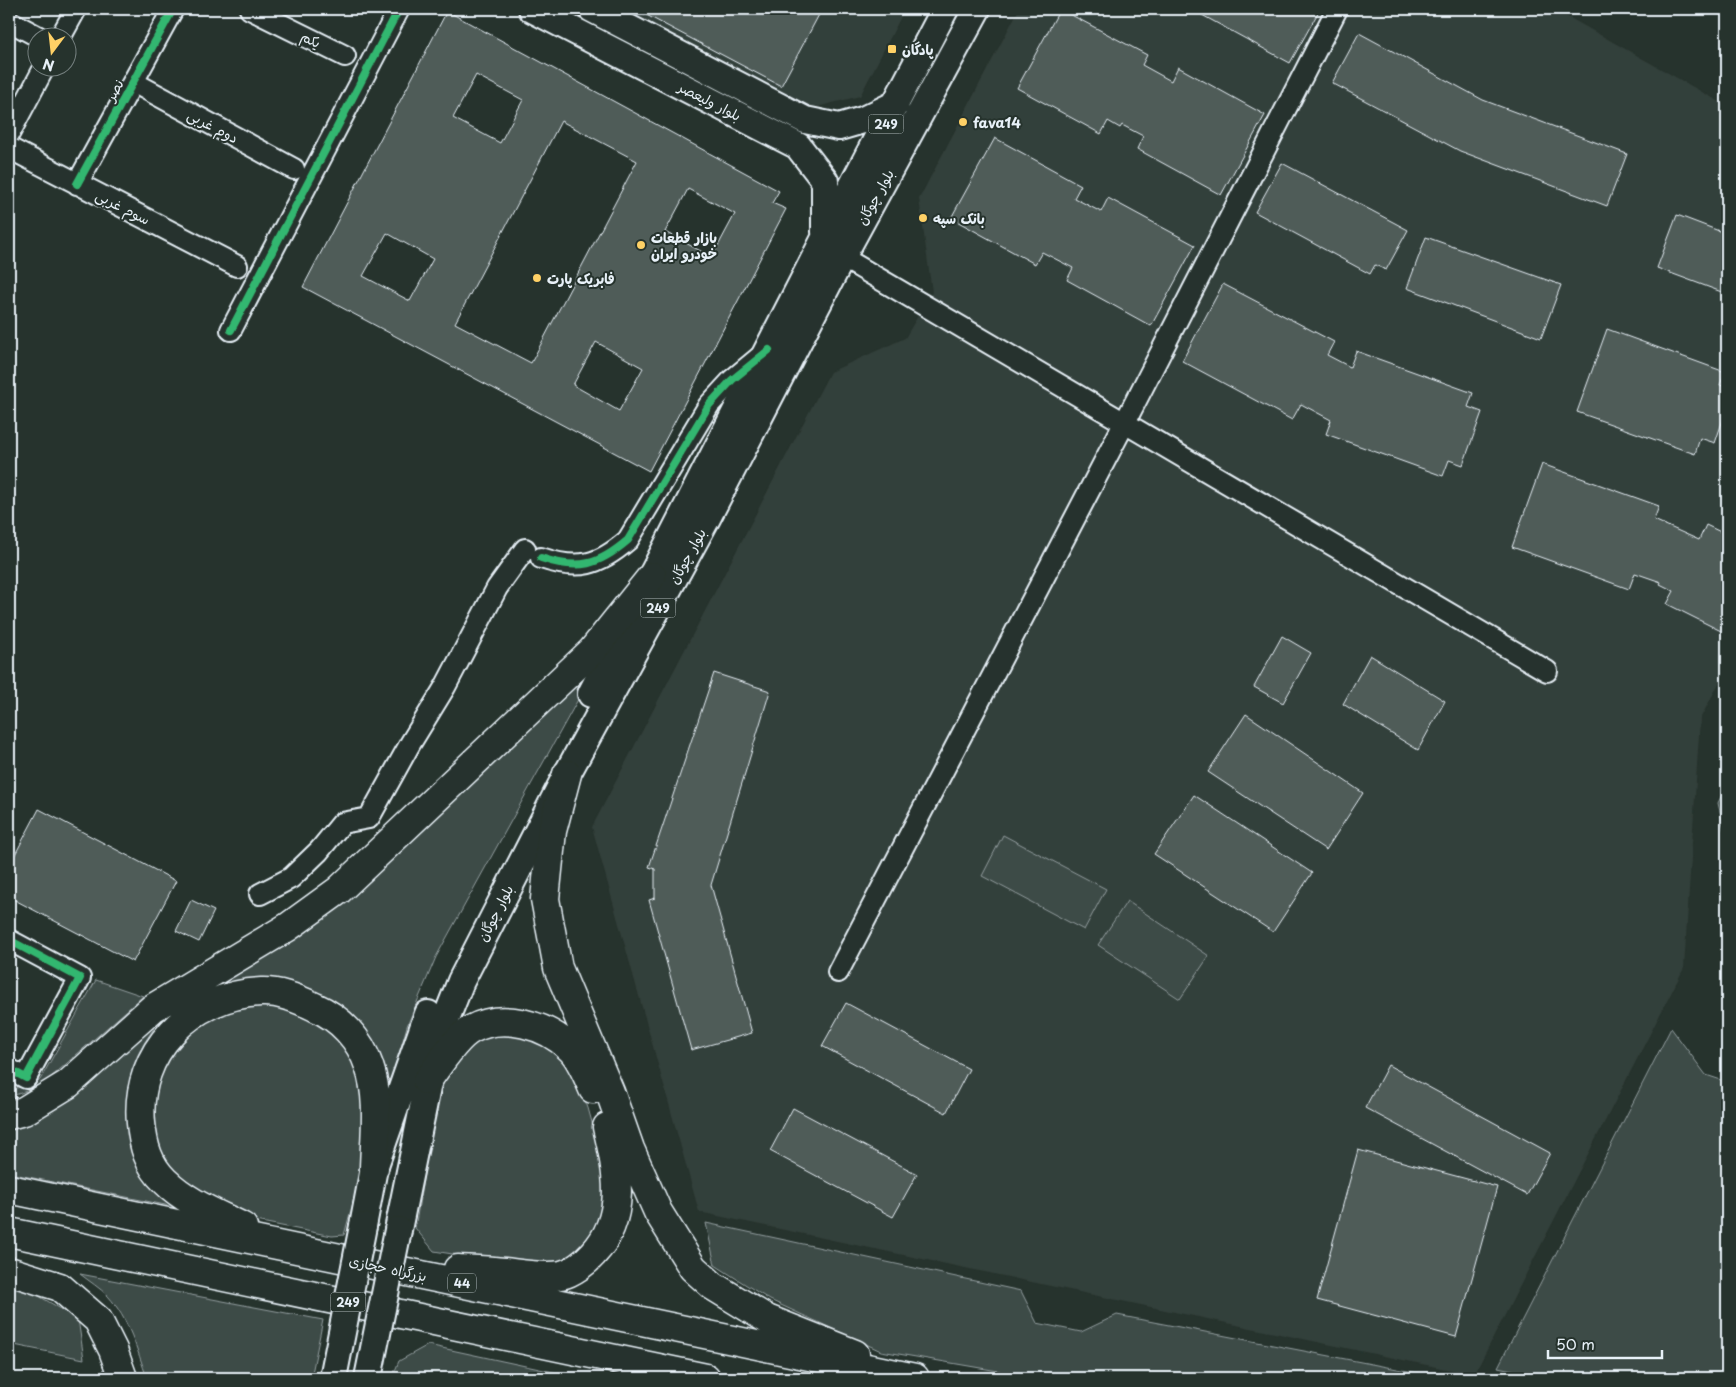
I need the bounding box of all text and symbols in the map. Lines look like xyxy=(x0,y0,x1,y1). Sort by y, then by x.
street label: یکم xyxy=(297,25,325,54)
north arrow xyxy=(28,28,78,78)
place label: پادگان xyxy=(902,39,934,60)
marker: پادگان xyxy=(886,43,898,55)
text: N xyxy=(40,53,57,77)
street label: نصر xyxy=(99,75,129,106)
street label: بلوار ولیعصر xyxy=(674,76,745,126)
street label: دوم غربی xyxy=(183,104,242,149)
place label: fava14 xyxy=(973,112,1021,133)
road number: 249 xyxy=(868,115,904,134)
marker: fava14 xyxy=(957,116,969,128)
street label: بلوار چوگان xyxy=(851,165,899,229)
street label: سوم غربی xyxy=(91,184,154,231)
place label: بانک سپه xyxy=(933,208,985,229)
marker: بانک سپه xyxy=(917,212,929,224)
place label: بازار قطعات خودرو ایران xyxy=(651,227,717,264)
marker: بازار قطعات خودرو ایران xyxy=(635,239,647,251)
place label: فابریک پارت xyxy=(547,268,615,289)
marker: فابریک پارت xyxy=(531,272,543,284)
street label: بلوار چوگان xyxy=(663,524,711,588)
road number: 249 xyxy=(640,598,676,618)
street label: بلوار چوگان xyxy=(472,881,518,945)
street label: بزرگراه حجازی xyxy=(347,1250,429,1286)
road number: 44 xyxy=(448,1274,476,1292)
road number: 249 xyxy=(330,1292,366,1311)
scale bar xyxy=(1548,1327,1662,1359)
text: 50 m xyxy=(1556,1332,1595,1355)

